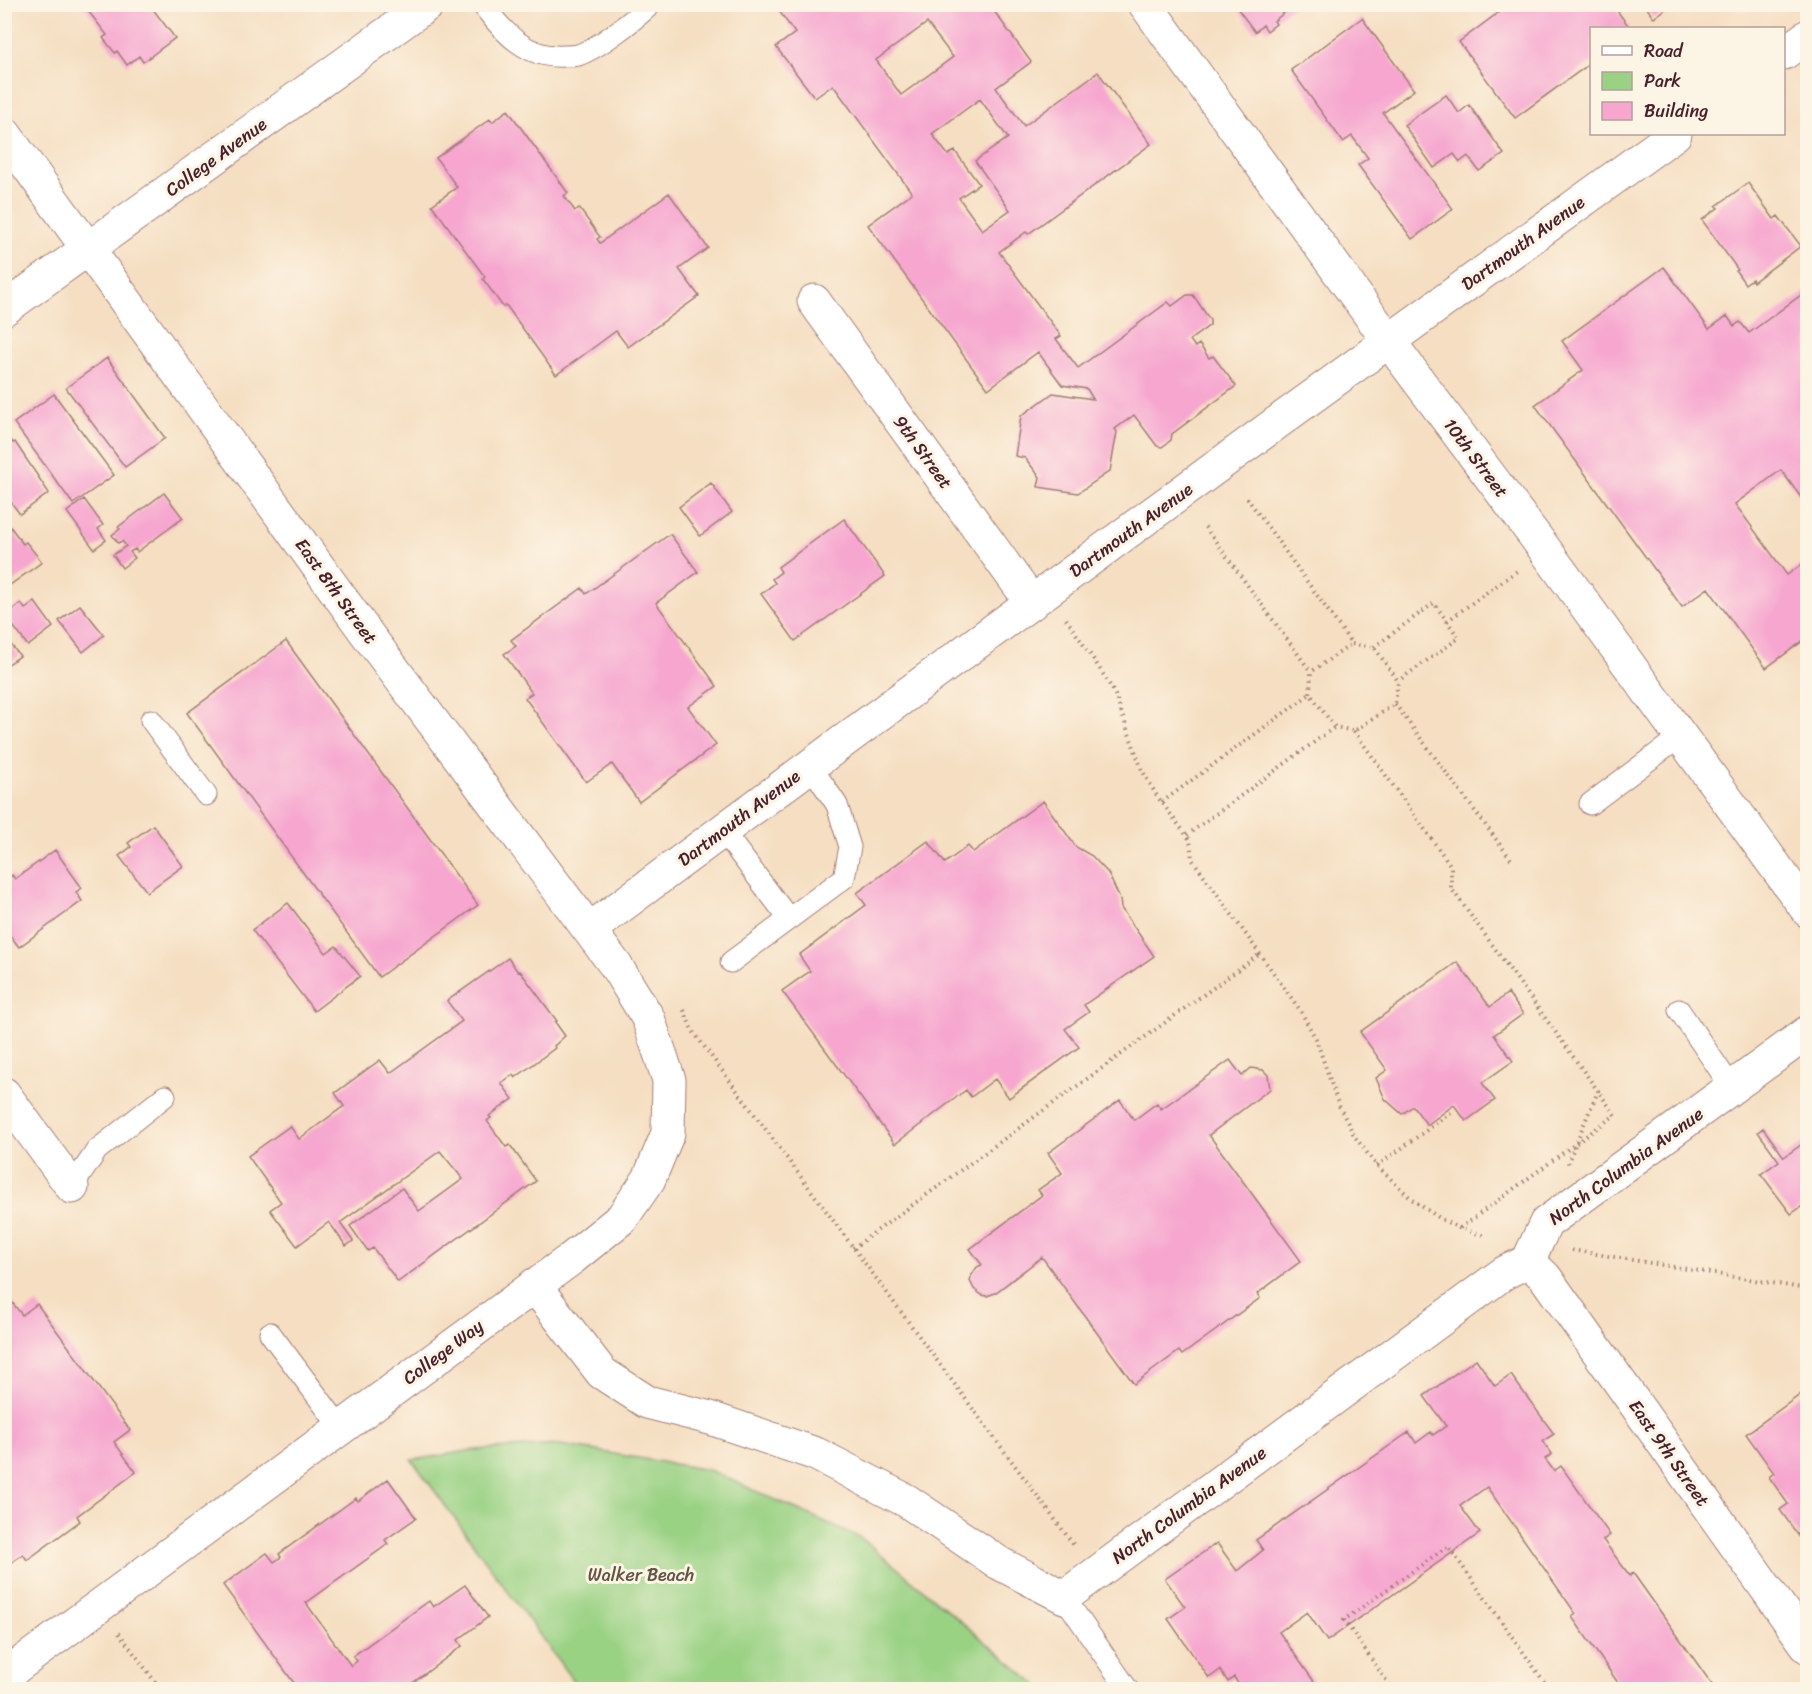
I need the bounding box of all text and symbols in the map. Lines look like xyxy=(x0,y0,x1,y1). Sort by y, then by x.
legend xyxy=(1590,27,1785,135)
text: Road xyxy=(1644,35,1684,67)
text: Park xyxy=(1644,65,1681,97)
text: Building xyxy=(1644,95,1708,127)
street label: College Avenue xyxy=(158,109,274,205)
street label: Dartmouth Avenue xyxy=(1454,187,1592,299)
street label: 9th Street xyxy=(885,408,961,496)
street label: 10th Street xyxy=(1435,411,1517,505)
street label: Dartmouth Avenue xyxy=(1062,474,1200,586)
street label: East 8th Street xyxy=(286,531,386,651)
street label: Dartmouth Avenue xyxy=(671,761,808,875)
street label: North Columbia Avenue xyxy=(1541,1098,1711,1234)
street label: College Way xyxy=(396,1310,491,1393)
street label: East 9th Street xyxy=(1620,1393,1718,1514)
street label: North Columbia Avenue xyxy=(1104,1437,1274,1573)
park label: Walker Beach xyxy=(588,1559,694,1591)

